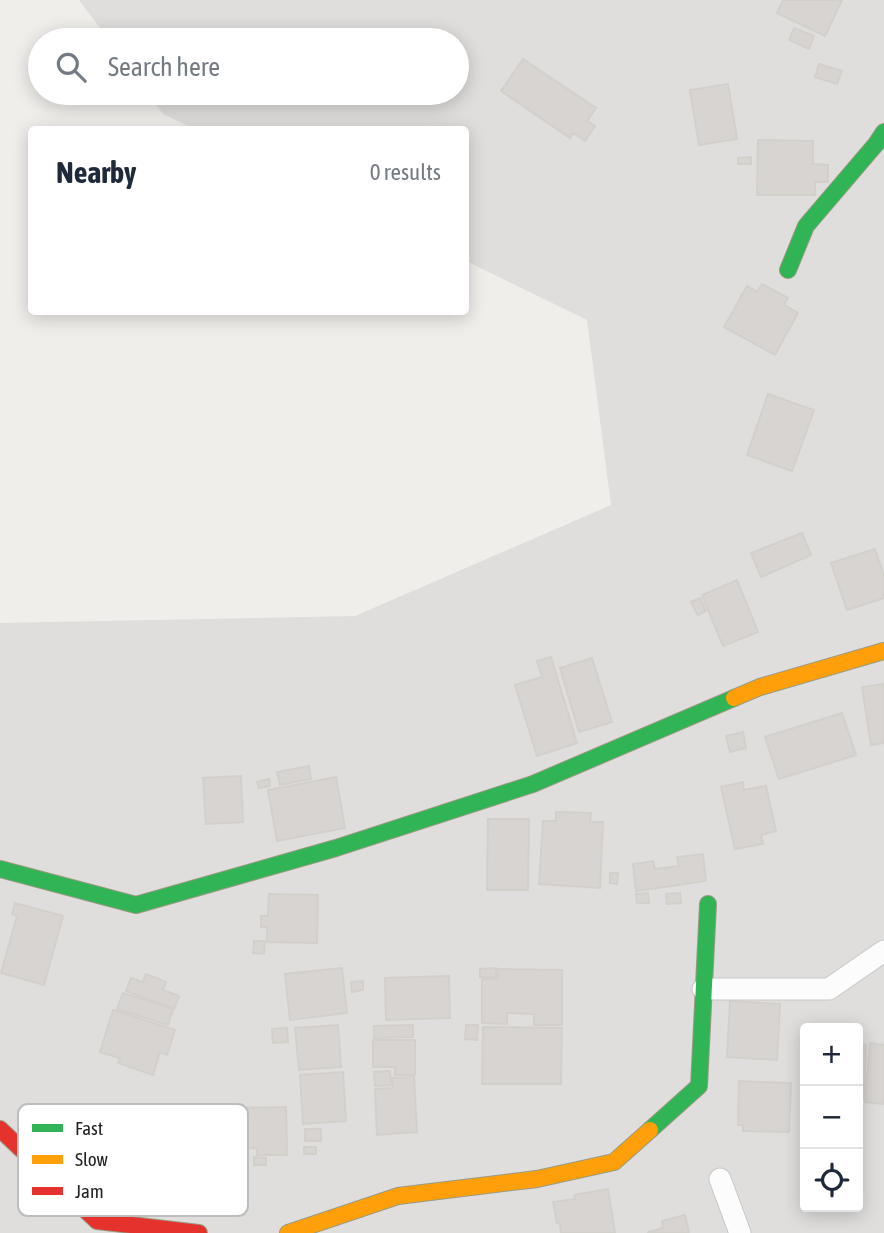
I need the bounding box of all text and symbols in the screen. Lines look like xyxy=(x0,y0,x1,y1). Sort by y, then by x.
search box xyxy=(28,28,469,105)
icon: search xyxy=(52,48,90,86)
text: Search here xyxy=(108,52,220,82)
text: Nearby xyxy=(56,155,136,189)
text: 0 results xyxy=(370,159,441,185)
map controls xyxy=(800,1023,863,1212)
button: + xyxy=(800,1023,863,1086)
button: − xyxy=(800,1086,863,1149)
legend xyxy=(18,1104,248,1216)
text: Fast xyxy=(75,1117,103,1139)
text: Slow xyxy=(75,1148,109,1170)
button: locate xyxy=(800,1149,863,1212)
text: Jam xyxy=(75,1180,104,1202)

